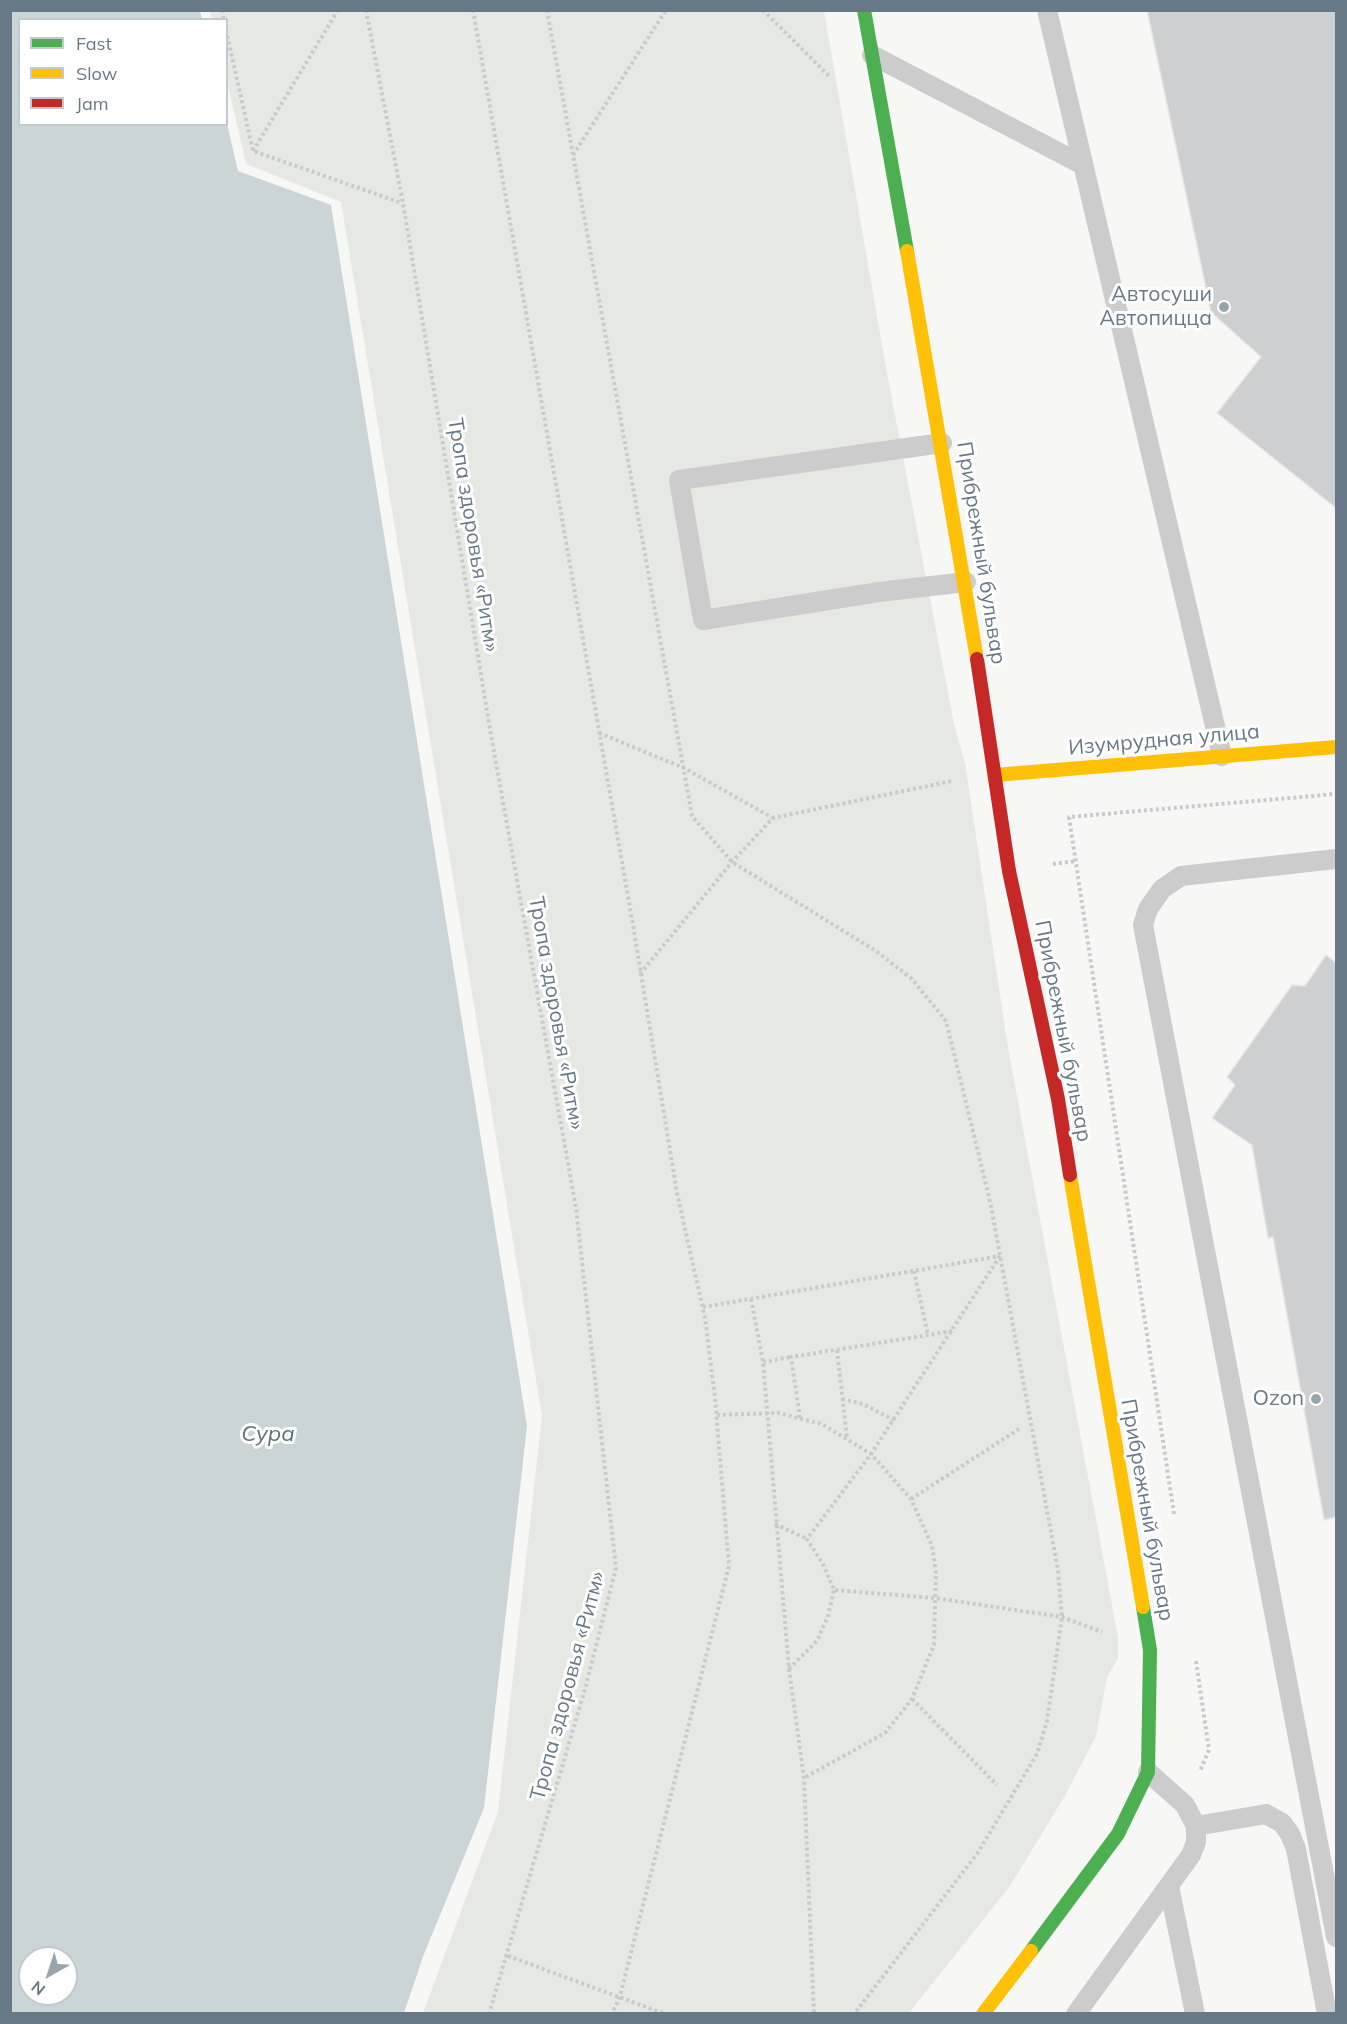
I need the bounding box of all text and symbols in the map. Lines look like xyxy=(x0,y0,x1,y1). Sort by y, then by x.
legend xyxy=(18,18,228,126)
text: Fast xyxy=(76,32,112,55)
text: Slow xyxy=(76,62,117,85)
text: Jam xyxy=(76,92,109,115)
place label: Автосуши Автопицца xyxy=(1099,282,1212,332)
marker: Автосуши Автопицца xyxy=(1217,300,1231,314)
street label: Тропа здоровья «Ритм» xyxy=(442,416,504,654)
street label: Прибрежный бульвар xyxy=(951,440,1011,666)
street label: Изумрудная улица xyxy=(1067,719,1261,761)
street label: Тропа здоровья «Ритм» xyxy=(523,894,589,1132)
street label: Прибрежный бульвар xyxy=(1029,918,1097,1144)
place label: Ozon xyxy=(1253,1386,1304,1412)
marker: Ozon xyxy=(1309,1392,1323,1406)
street label: Прибрежный бульвар xyxy=(1115,1397,1179,1623)
water label: Сура xyxy=(241,1421,295,1447)
street label: Тропа здоровья «Ритм» xyxy=(525,1569,611,1803)
north arrow xyxy=(18,1946,78,2006)
text: N xyxy=(27,1977,49,2000)

